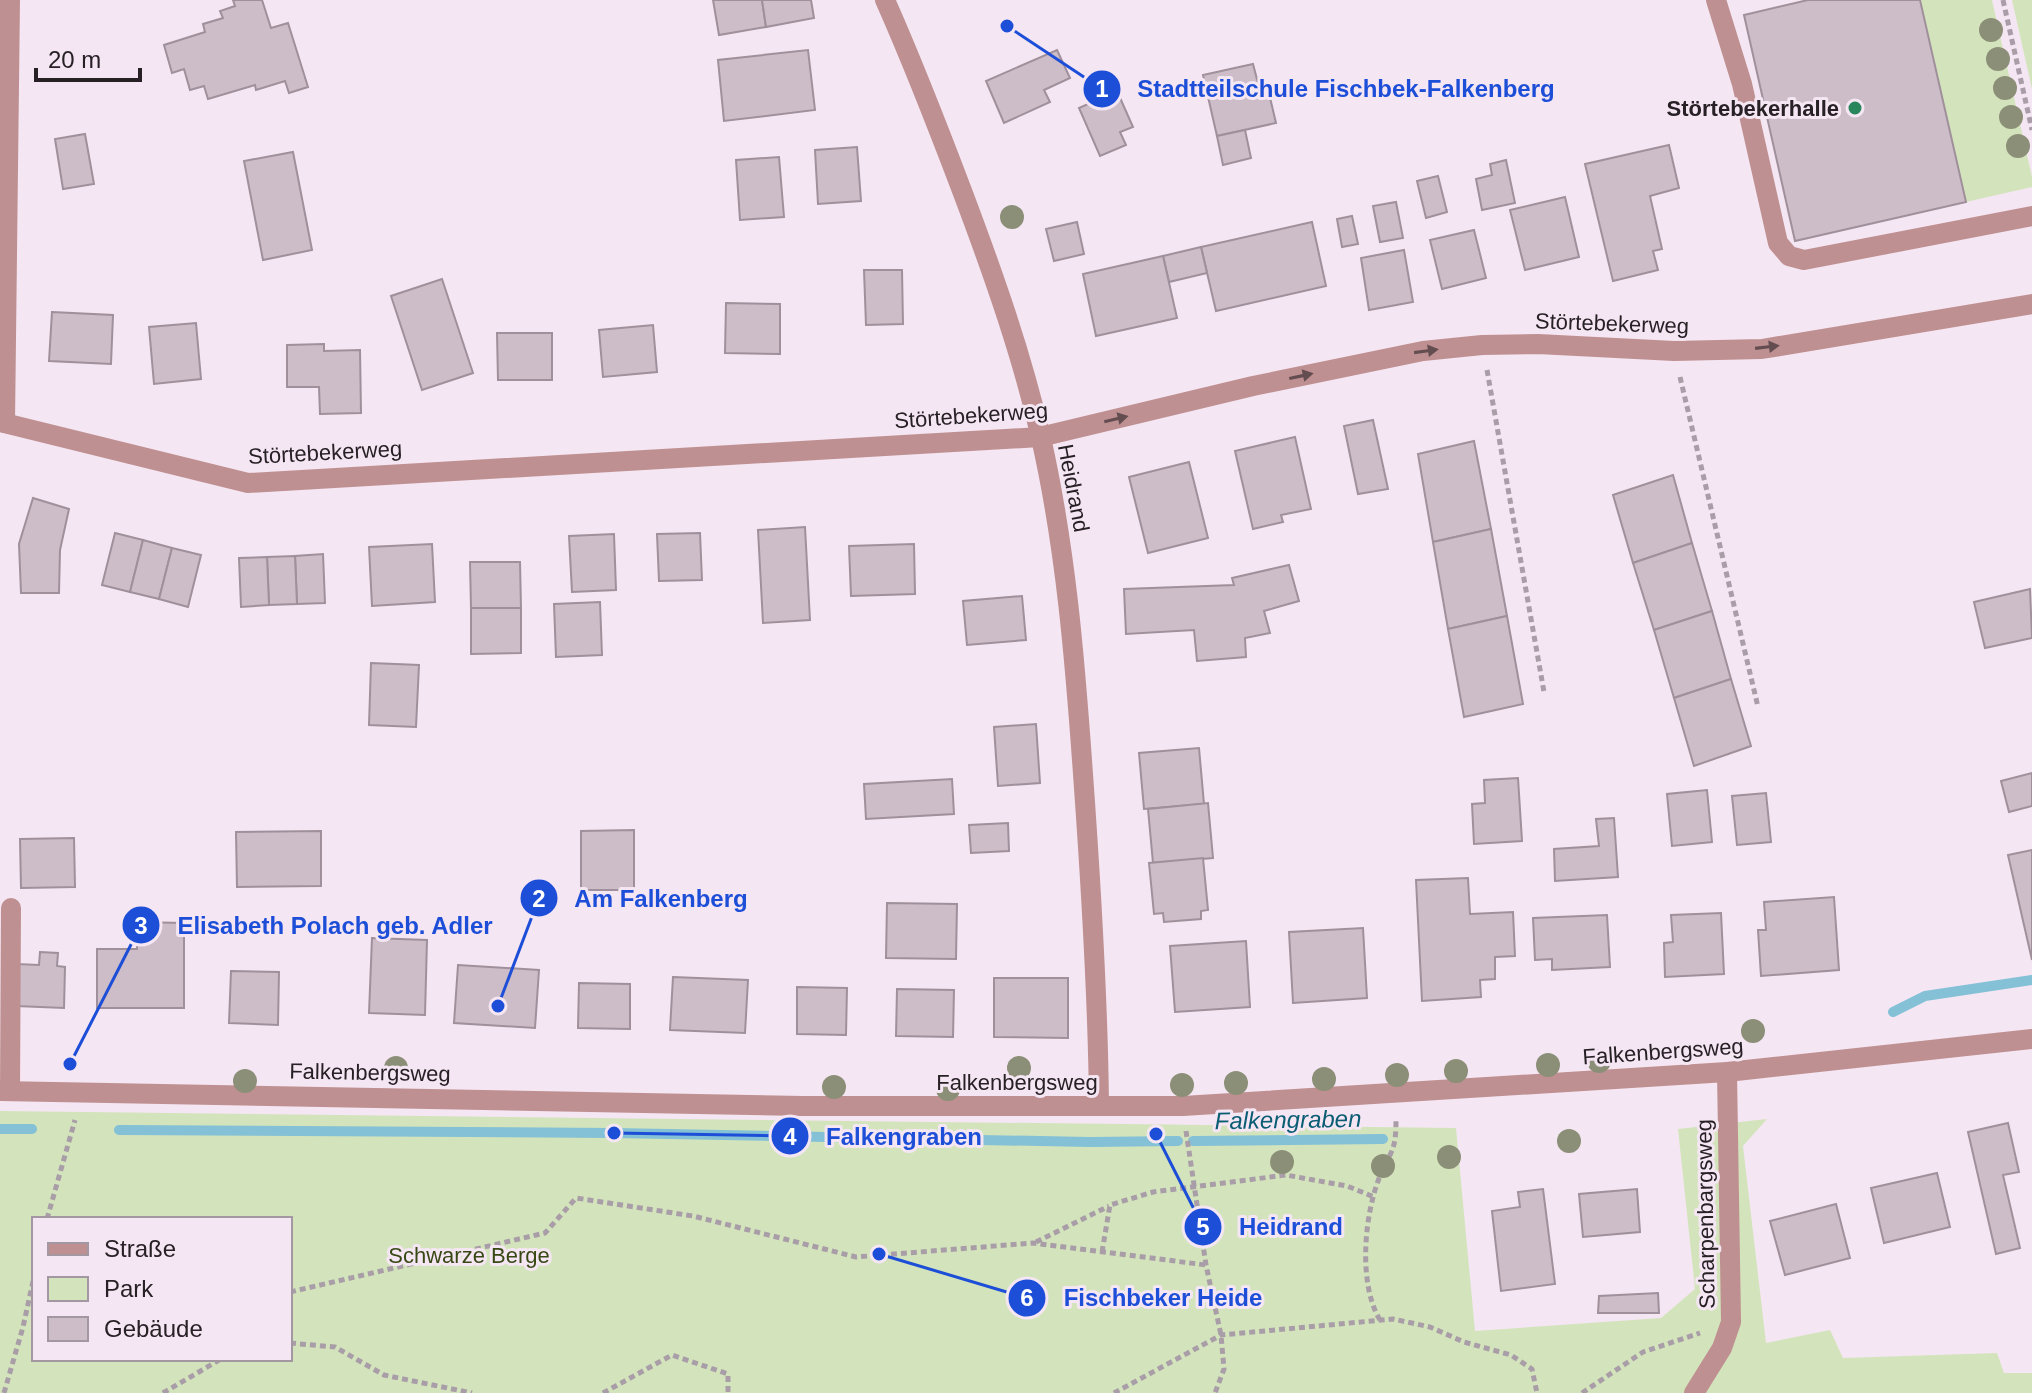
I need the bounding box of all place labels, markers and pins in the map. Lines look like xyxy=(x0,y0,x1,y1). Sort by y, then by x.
callout: Stadtteilschule Fischbek-Falkenberg xyxy=(1082,65,1571,113)
place label: Störtebekerhalle xyxy=(1667,96,1839,121)
marker: Störtebekerhalle xyxy=(1846,99,1864,117)
callout: Am Falkenberg xyxy=(519,874,764,922)
callout: Elisabeth Polach geb. Adler xyxy=(121,901,510,949)
callout: Falkengraben xyxy=(770,1112,998,1160)
callout: Heidrand xyxy=(1183,1203,1359,1251)
callout: Fischbeker Heide xyxy=(1007,1274,1278,1322)

